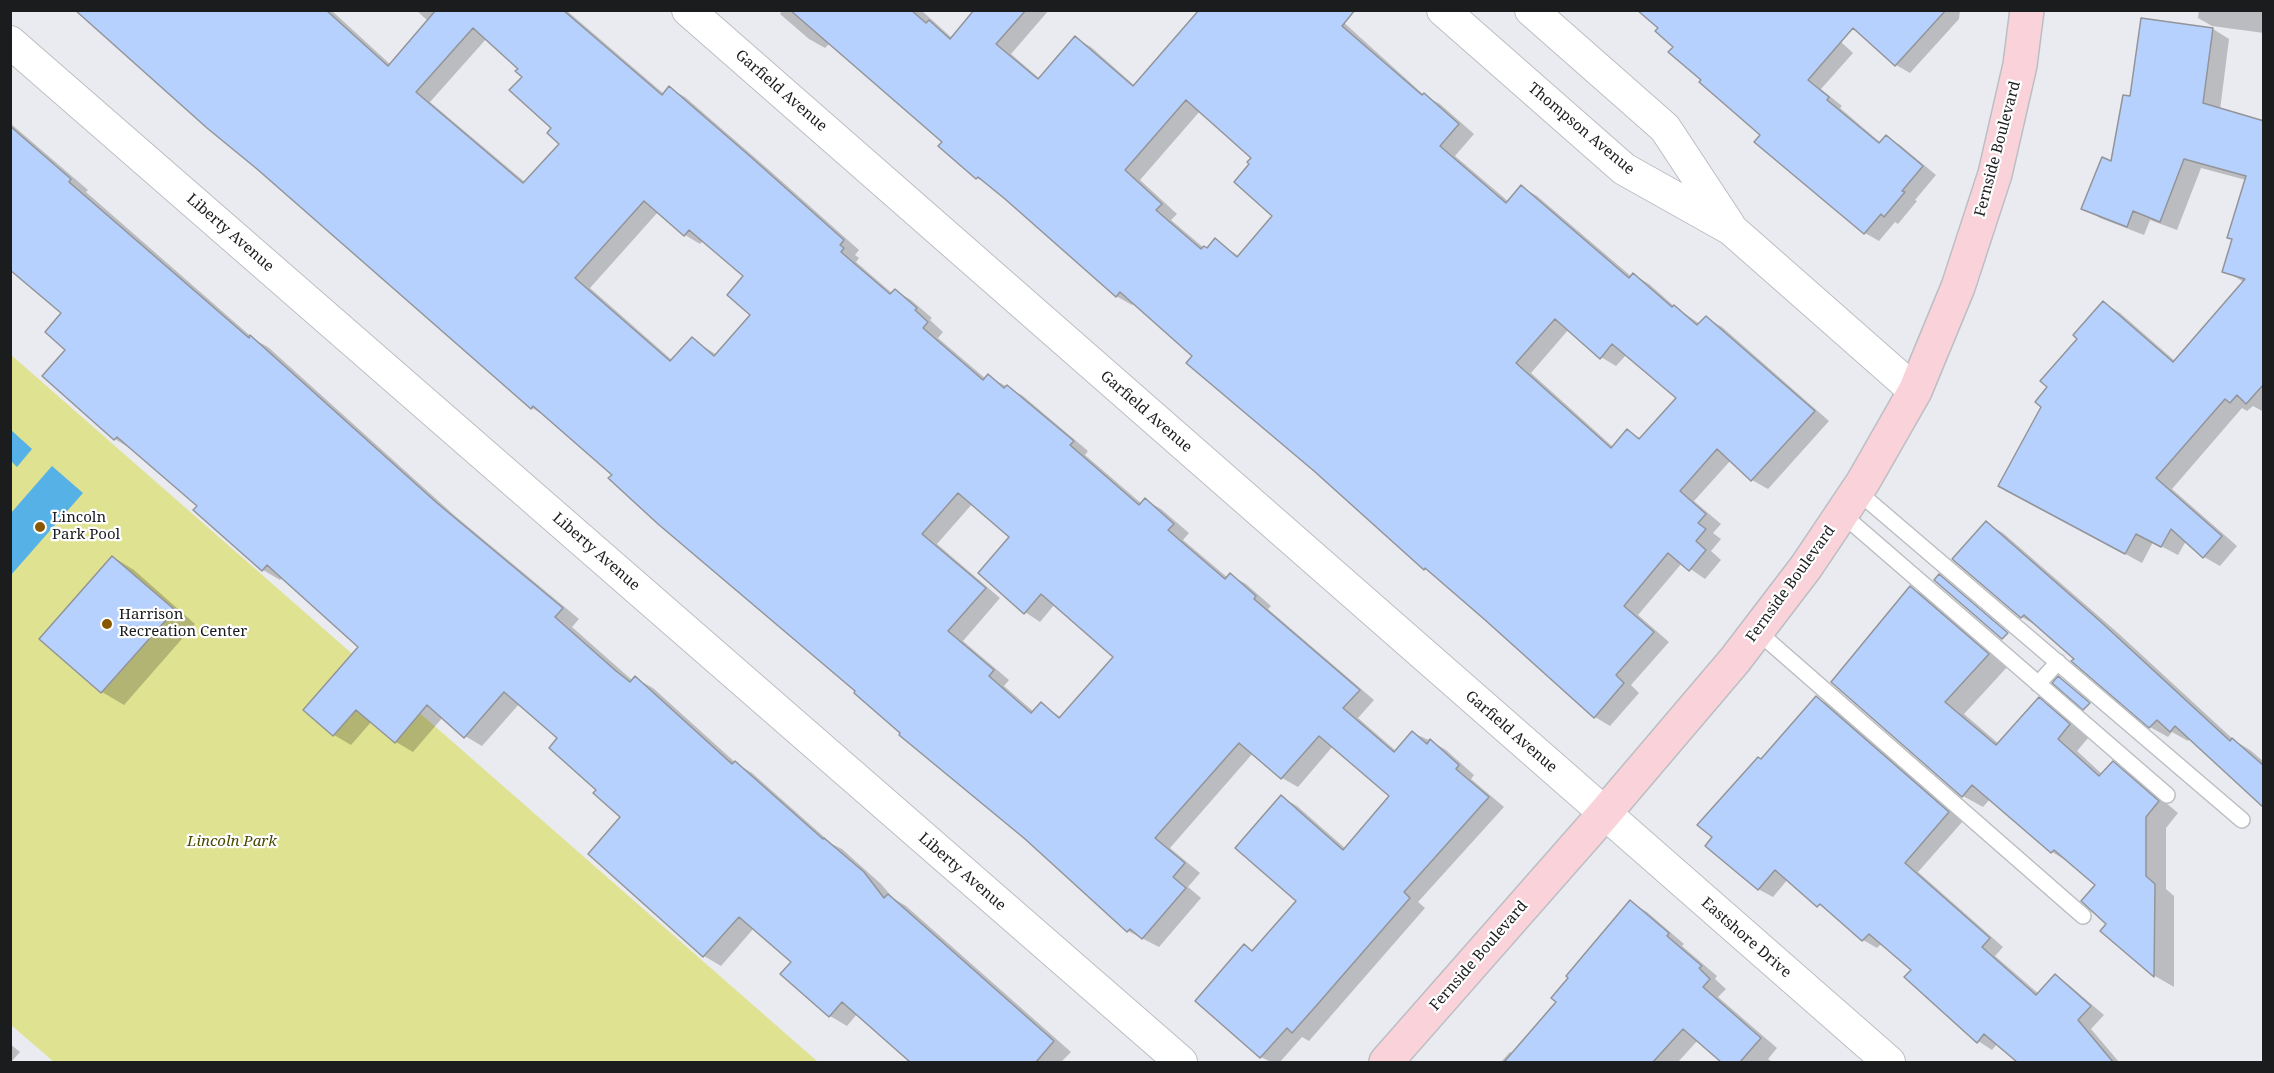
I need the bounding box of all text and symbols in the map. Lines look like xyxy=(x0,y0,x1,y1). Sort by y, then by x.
street label: Garfield Avenue xyxy=(731,46,831,136)
street label: Thompson Avenue xyxy=(1524,79,1638,179)
street label: Fernside Boulevard xyxy=(1971,79,2025,219)
street label: Liberty Avenue xyxy=(183,190,277,276)
street label: Garfield Avenue xyxy=(1096,367,1196,457)
place label: Lincoln Park Pool xyxy=(52,509,120,544)
street label: Liberty Avenue xyxy=(549,509,643,595)
marker: Lincoln Park Pool xyxy=(33,520,47,534)
street label: Fernside Boulevard xyxy=(1743,522,1839,646)
place label: Harrison Recreation Center xyxy=(119,606,247,641)
marker: Harrison Recreation Center xyxy=(100,617,114,631)
street label: Garfield Avenue xyxy=(1461,687,1561,777)
street label: Liberty Avenue xyxy=(915,829,1009,915)
park label: Lincoln Park xyxy=(187,833,277,851)
street label: Eastshore Drive xyxy=(1697,894,1795,982)
street label: Fernside Boulevard xyxy=(1426,897,1532,1015)

